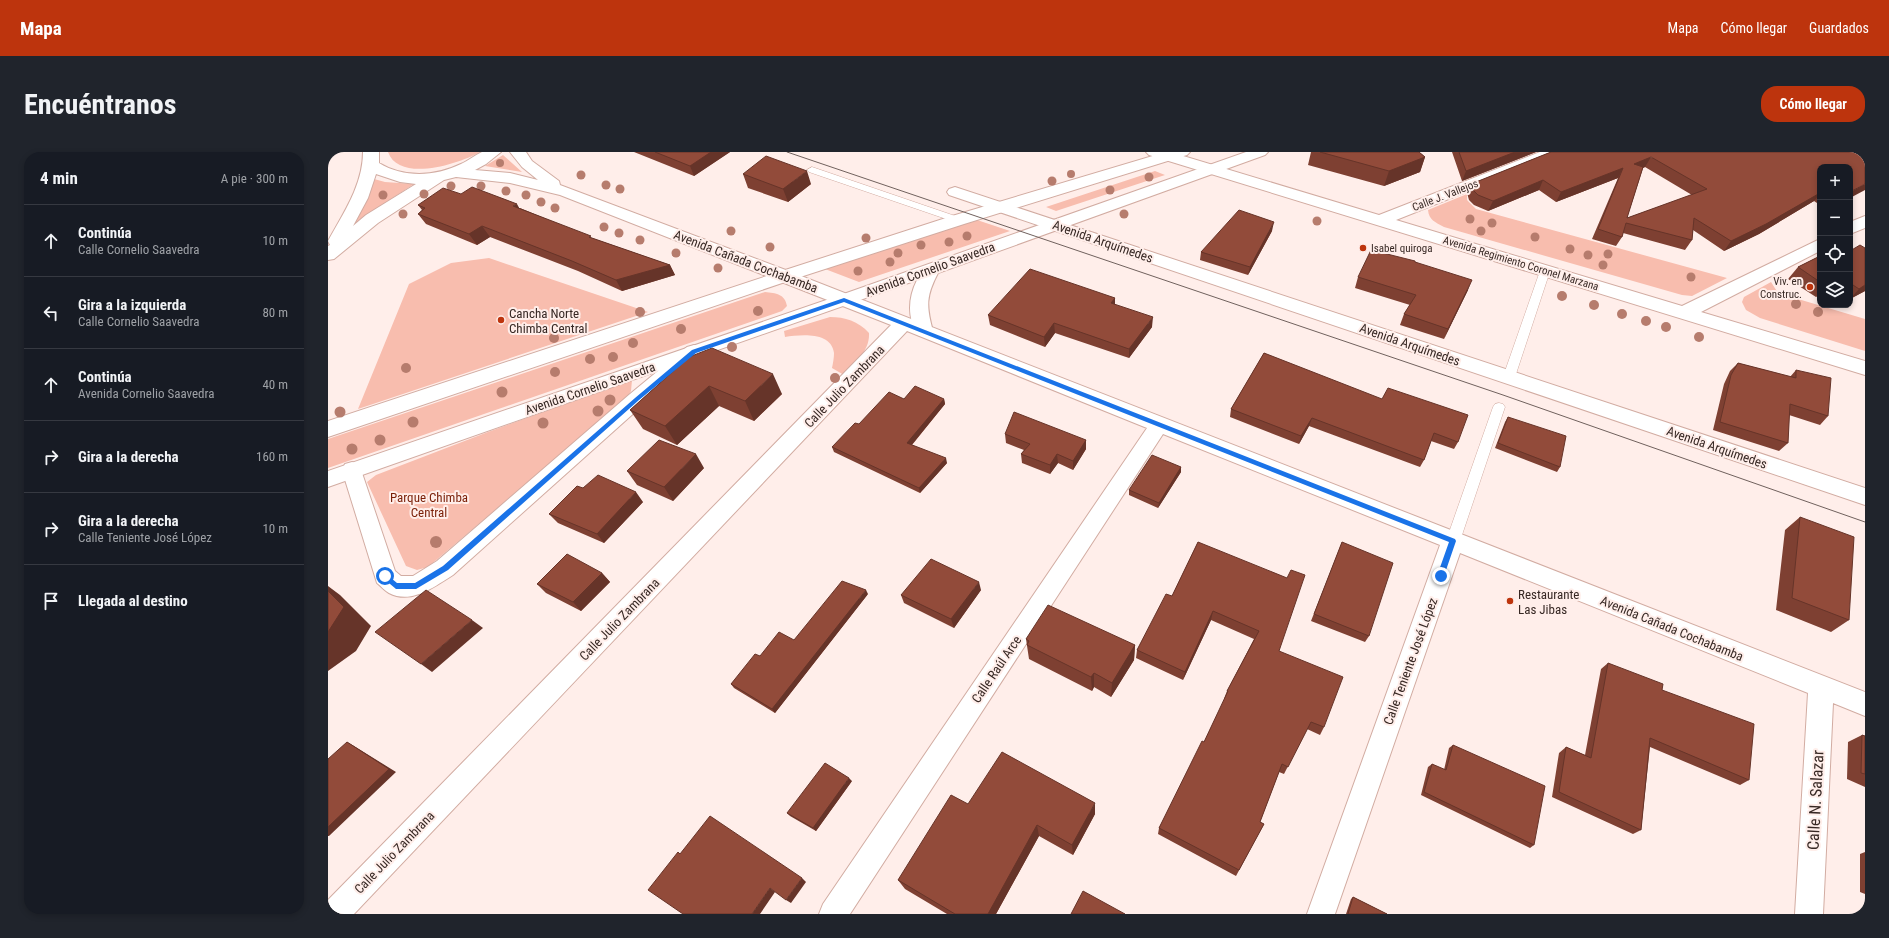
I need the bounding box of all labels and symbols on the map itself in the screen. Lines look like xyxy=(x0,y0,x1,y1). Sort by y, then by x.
street label: Calle J. Vallejos xyxy=(1410,177,1480,214)
street label: Avenida Arquímedes xyxy=(1051,217,1155,266)
street label: Avenida Cañada Cochabamba xyxy=(672,227,820,296)
street label: Avenida Regimiento Coronel Marzana xyxy=(1441,234,1600,293)
street label: Avenida Cornelio Saavedra xyxy=(863,239,997,300)
place label: Isabel quiroga xyxy=(1371,242,1432,255)
marker: Isabel quiroga xyxy=(1358,243,1368,253)
place label: Viv. en Construc. xyxy=(1760,275,1802,301)
marker: Viv. en Construc. xyxy=(1805,282,1815,292)
place label: Cancha Norte Chimba Central xyxy=(509,306,588,336)
marker: Cancha Norte Chimba Central xyxy=(496,315,506,325)
street label: Avenida Arquímedes xyxy=(1358,320,1462,369)
street label: Calle Julio Zambrana xyxy=(801,342,887,431)
street label: Avenida Cornelio Saavedra xyxy=(523,359,657,418)
street label: Avenida Arquímedes xyxy=(1665,423,1769,472)
park label: Parque Chimba Central xyxy=(390,490,468,520)
route start xyxy=(376,567,394,585)
route end xyxy=(1432,567,1450,585)
street label: Calle Julio Zambrana xyxy=(576,575,662,664)
place label: Restaurante Las Jibas xyxy=(1518,587,1579,617)
street label: Avenida Cañada Cochabamba xyxy=(1598,593,1746,664)
street label: Calle Teniente José López xyxy=(1381,595,1441,727)
marker: Restaurante Las Jibas xyxy=(1505,596,1515,606)
street label: Calle Raúl Arce xyxy=(969,633,1024,706)
street label: Calle N. Salazar xyxy=(1803,750,1828,850)
street label: Calle Julio Zambrana xyxy=(351,808,437,897)

